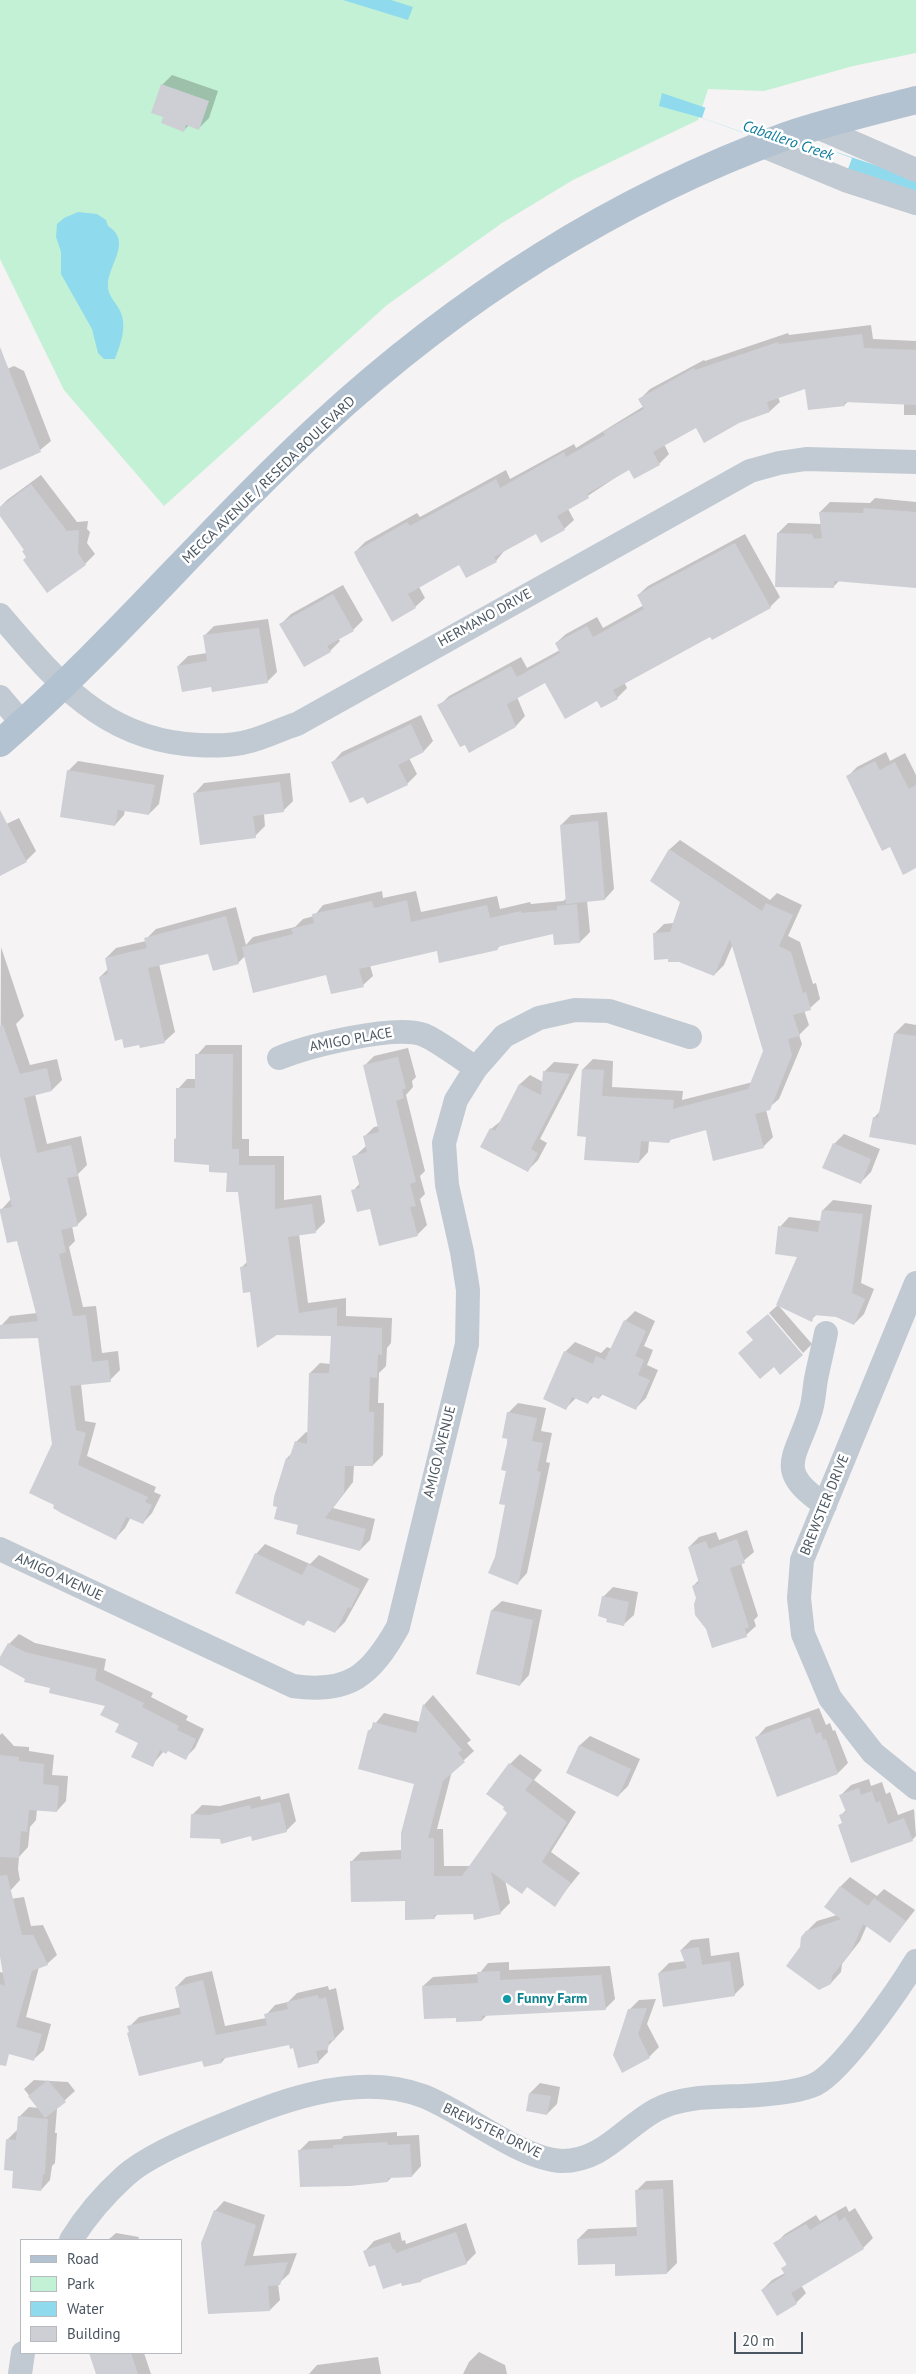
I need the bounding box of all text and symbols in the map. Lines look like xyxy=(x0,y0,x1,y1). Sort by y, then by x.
water label: Caballero Creek xyxy=(740,117,836,165)
street label: MECCA AVENUE / RESEDA BOULEVARD xyxy=(179,393,359,567)
street label: HERMANO DRIVE xyxy=(435,585,535,651)
street label: AMIGO PLACE xyxy=(308,1024,394,1056)
street label: AMIGO AVENUE xyxy=(420,1404,460,1500)
street label: BREWSTER DRIVE xyxy=(797,1452,853,1558)
street label: AMIGO AVENUE xyxy=(13,1549,105,1605)
place label: Funny Farm xyxy=(517,1991,587,2007)
marker: Funny Farm xyxy=(501,1993,513,2005)
street label: BREWSTER DRIVE xyxy=(440,2100,544,2162)
legend xyxy=(20,2239,182,2354)
text: Road xyxy=(67,2249,99,2268)
text: Park xyxy=(67,2274,95,2293)
text: Water xyxy=(67,2299,104,2318)
scale bar xyxy=(736,2322,805,2354)
text: Building xyxy=(67,2324,121,2343)
text: 20 m xyxy=(742,2331,775,2350)

